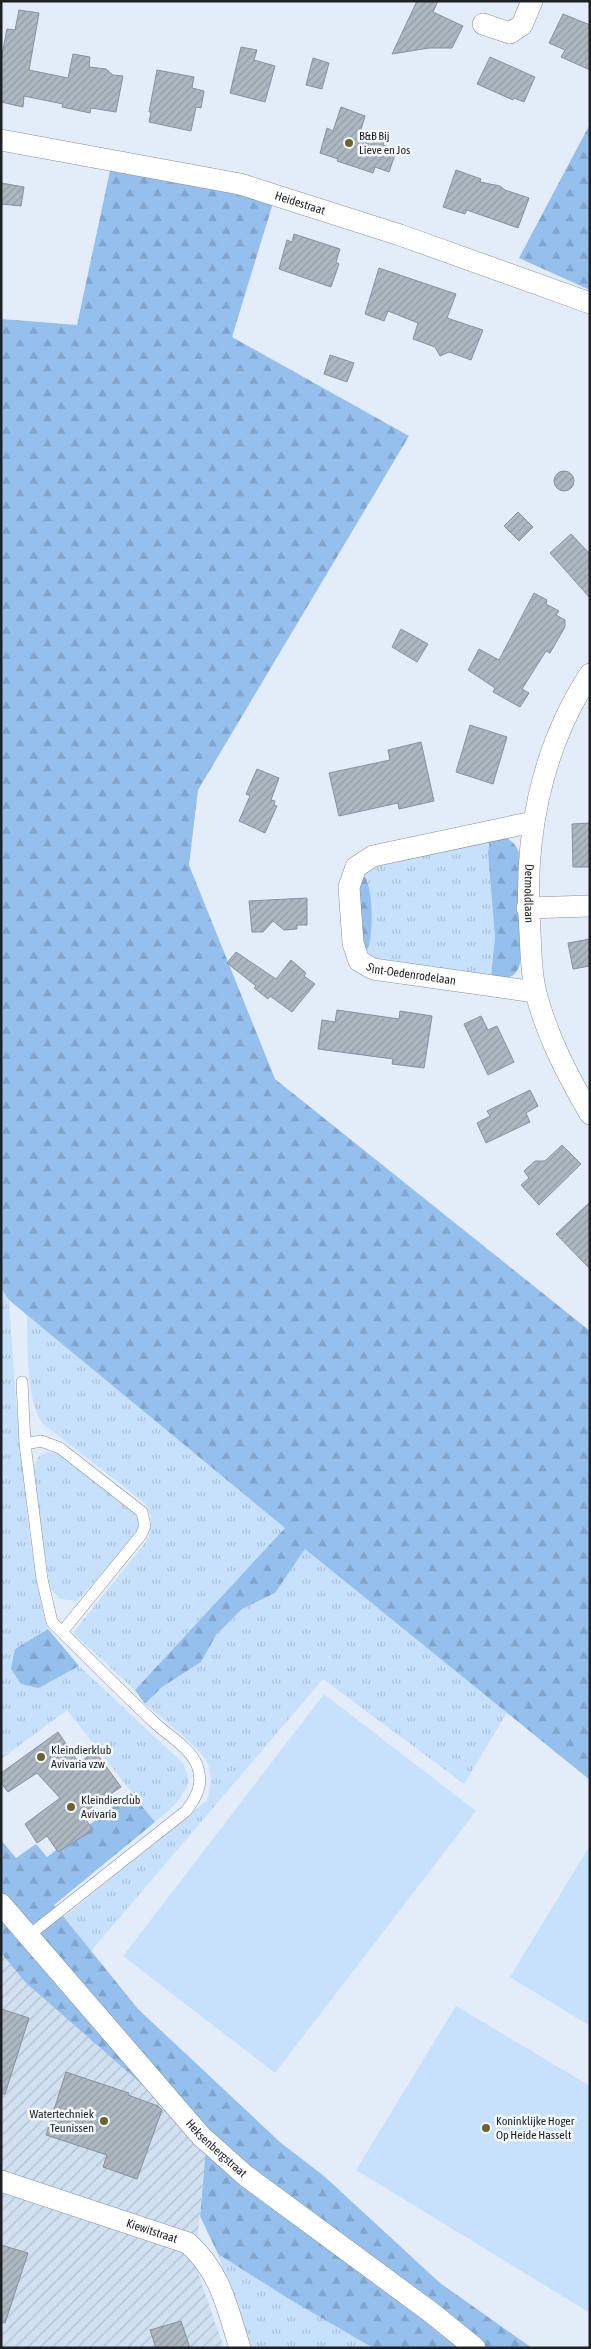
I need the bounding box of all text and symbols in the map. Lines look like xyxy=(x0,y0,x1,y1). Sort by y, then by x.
place label: B&B Bij Lieve en Jos xyxy=(359,129,410,157)
marker: B&B Bij Lieve en Jos xyxy=(343,137,355,149)
street label: Heidestraat xyxy=(273,189,327,218)
street label: Detmoldlaan xyxy=(521,864,536,923)
street label: Sint-Oedenrodelaan xyxy=(364,960,457,988)
place label: Kleindierklub Avivaria vzw xyxy=(51,1743,112,1771)
marker: Kleindierklub Avivaria vzw xyxy=(35,1751,47,1763)
place label: Kleindierclub Avivaria xyxy=(81,1793,141,1821)
marker: Kleindierclub Avivaria xyxy=(65,1801,77,1813)
place label: Watertechniek Teunissen xyxy=(30,2107,95,2135)
place label: Koninklijke Hoger Op Heide Hasselt xyxy=(496,2114,575,2142)
marker: Watertechniek Teunissen xyxy=(98,2115,110,2127)
street label: Heksenbergstraat xyxy=(183,2117,250,2181)
marker: Koninklijke Hoger Op Heide Hasselt xyxy=(480,2122,492,2134)
street label: Kiewitstraat xyxy=(125,2216,180,2246)

